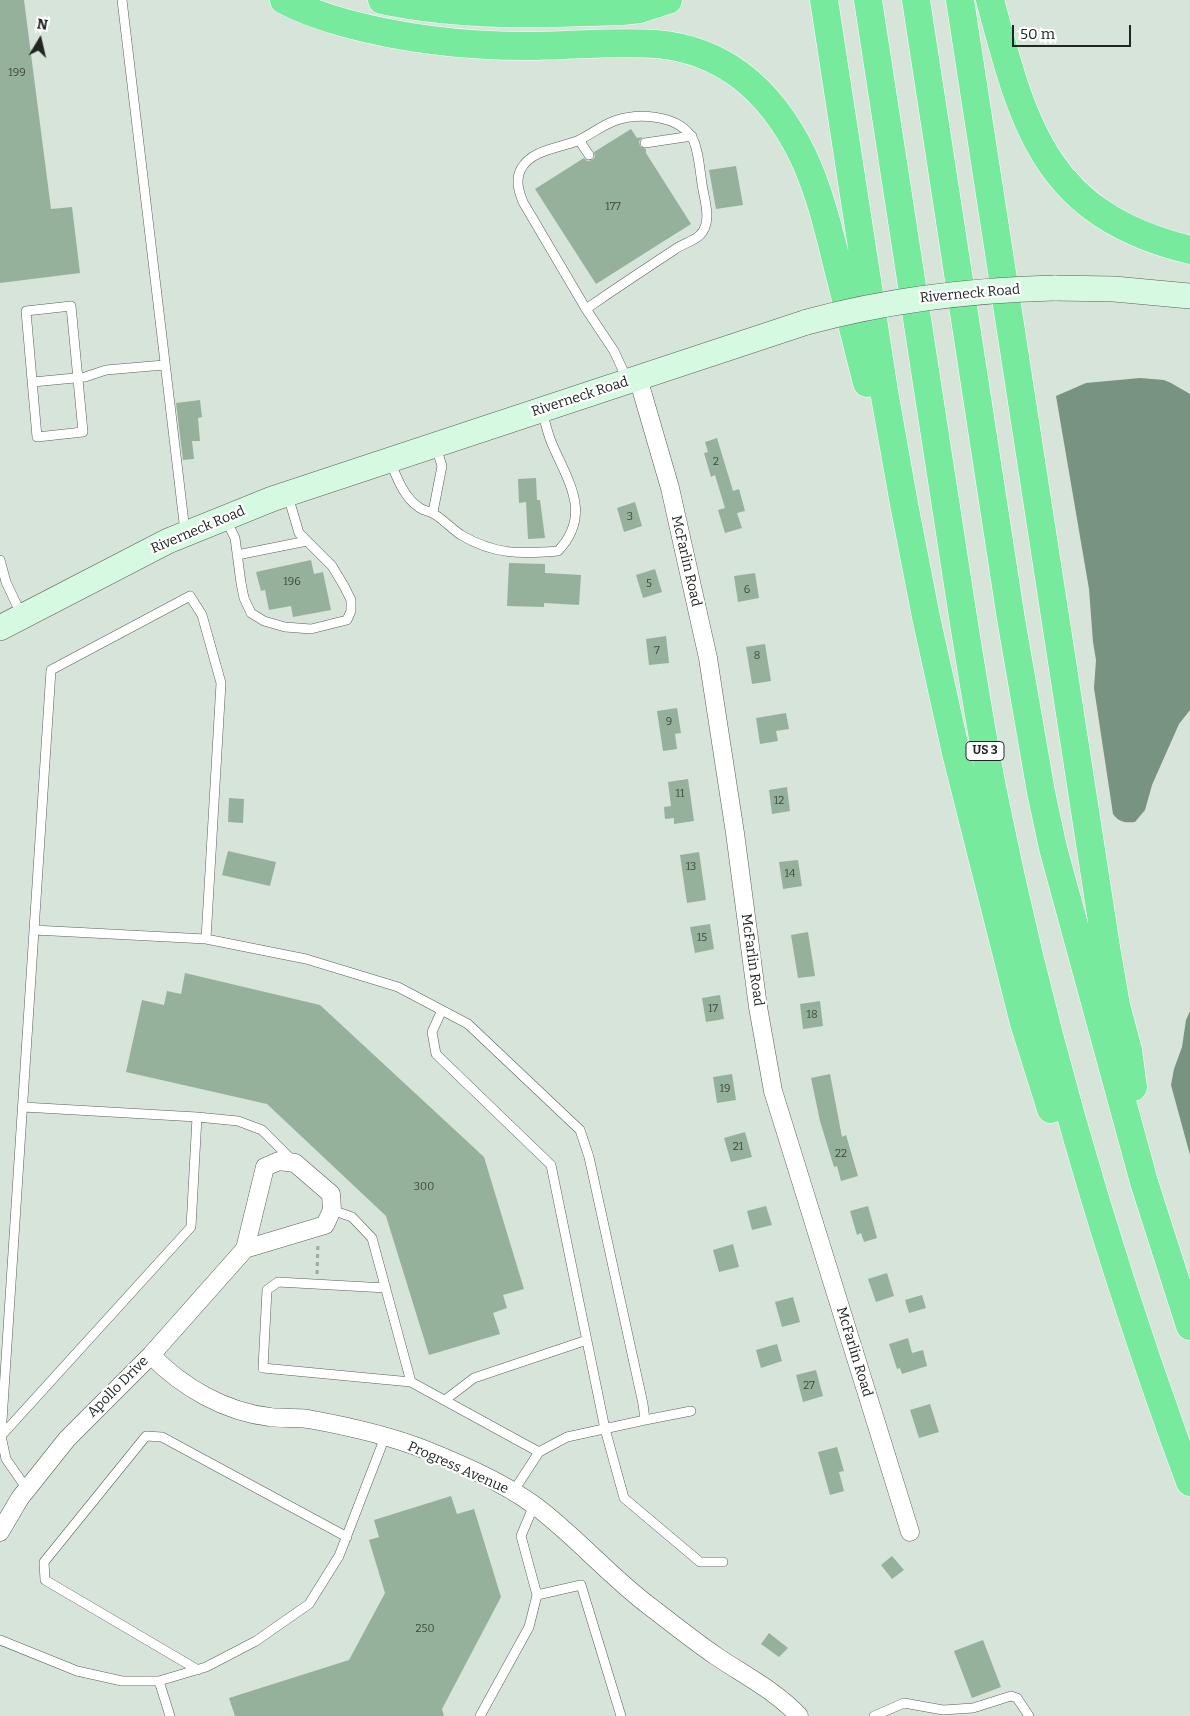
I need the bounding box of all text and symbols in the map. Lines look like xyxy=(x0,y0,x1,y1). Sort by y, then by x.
north arrow xyxy=(15,15,65,65)
text: N xyxy=(36,15,49,34)
scale bar xyxy=(1015,15,1134,47)
text: 50 m xyxy=(1020,25,1055,43)
house number: 199 xyxy=(8,66,26,80)
house number: 177 xyxy=(605,200,621,214)
street label: Riverneck Road xyxy=(919,281,1021,307)
street label: Riverneck Road xyxy=(529,373,631,421)
house number: 2 xyxy=(713,455,719,469)
street label: Riverneck Road xyxy=(148,503,248,557)
house number: 3 xyxy=(627,510,633,524)
street label: McFarlin Road xyxy=(667,514,705,608)
house number: 196 xyxy=(283,575,301,589)
house number: 5 xyxy=(646,577,652,591)
house number: 6 xyxy=(744,583,750,597)
house number: 7 xyxy=(654,644,660,658)
house number: 8 xyxy=(754,649,760,663)
house number: 9 xyxy=(666,715,672,729)
road number: US 3 xyxy=(966,741,1004,760)
house number: 11 xyxy=(676,787,684,801)
house number: 12 xyxy=(774,794,784,808)
house number: 13 xyxy=(686,860,696,874)
house number: 14 xyxy=(785,867,795,881)
street label: McFarlin Road xyxy=(737,913,767,1007)
house number: 15 xyxy=(697,931,707,945)
house number: 17 xyxy=(708,1002,718,1016)
house number: 18 xyxy=(806,1008,818,1022)
house number: 19 xyxy=(720,1082,730,1096)
house number: 21 xyxy=(733,1140,743,1154)
house number: 22 xyxy=(835,1147,847,1161)
house number: 300 xyxy=(414,1180,434,1194)
street label: McFarlin Road xyxy=(832,1305,876,1399)
street label: Apollo Drive xyxy=(84,1353,152,1421)
house number: 27 xyxy=(803,1379,815,1393)
street label: Progress Avenue xyxy=(405,1438,511,1498)
house number: 250 xyxy=(416,1622,434,1636)

